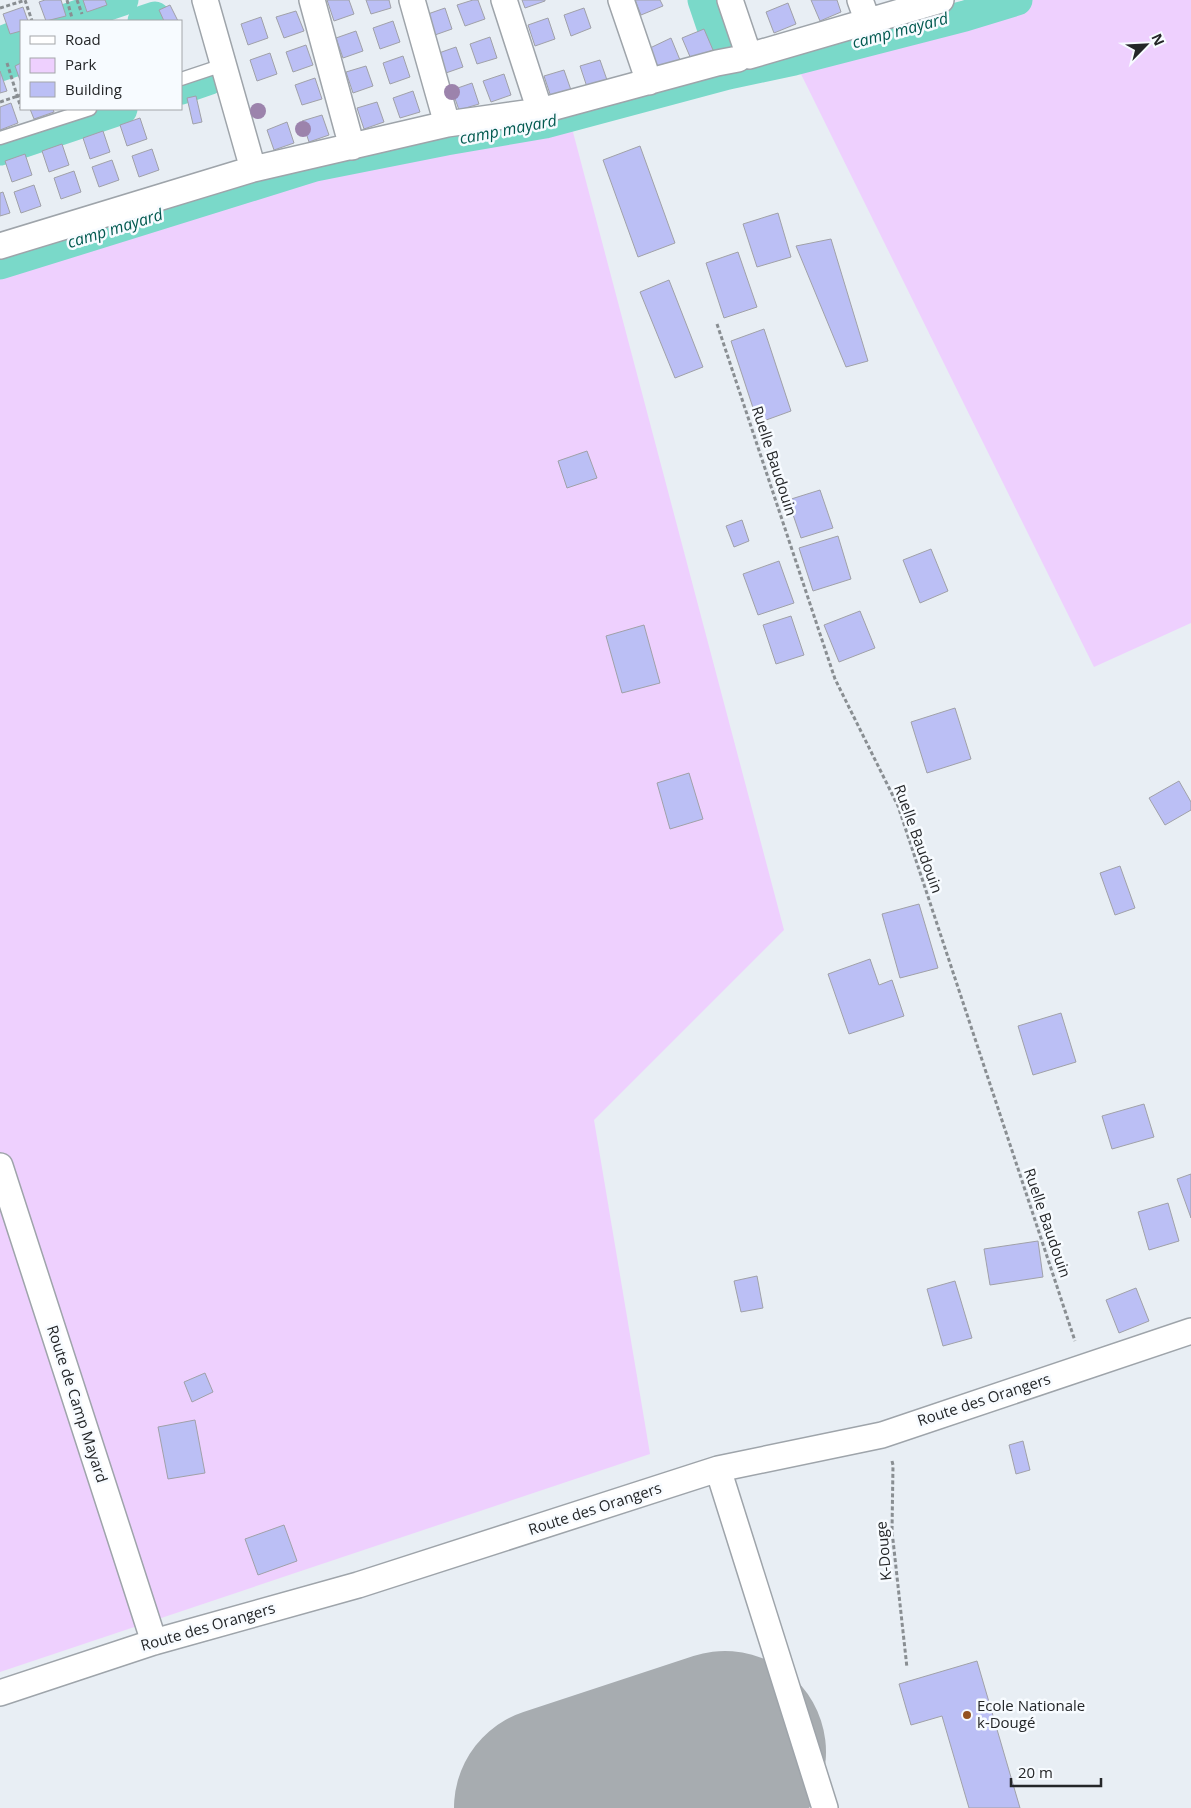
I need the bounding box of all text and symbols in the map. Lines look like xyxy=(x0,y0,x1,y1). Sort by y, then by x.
water label: camp mayard xyxy=(850,6,951,53)
legend xyxy=(20,20,182,110)
north arrow xyxy=(1121,20,1171,70)
text: Road xyxy=(65,29,101,49)
text: N xyxy=(1147,30,1169,49)
text: Park xyxy=(65,54,96,74)
text: Building xyxy=(65,79,122,99)
water label: camp mayard xyxy=(458,109,559,149)
water label: camp mayard xyxy=(65,203,166,253)
street label: Ruelle Baudouin xyxy=(748,403,802,518)
street label: Ruelle Baudouin xyxy=(890,781,948,896)
street label: Ruelle Baudouin xyxy=(1020,1165,1076,1280)
street label: Route de Camp Mayard xyxy=(43,1322,113,1485)
street label: Route des Orangers xyxy=(915,1368,1053,1430)
street label: Route des Orangers xyxy=(526,1477,664,1539)
street label: K-Douge xyxy=(870,1520,896,1582)
street label: Route des Orangers xyxy=(138,1597,277,1655)
place label: Ecole Nationale k-Dougé xyxy=(977,1695,1085,1732)
marker: Ecole Nationale k-Dougé xyxy=(961,1709,973,1721)
scale bar xyxy=(1011,1756,1101,1788)
text: 20 m xyxy=(1018,1762,1053,1782)

